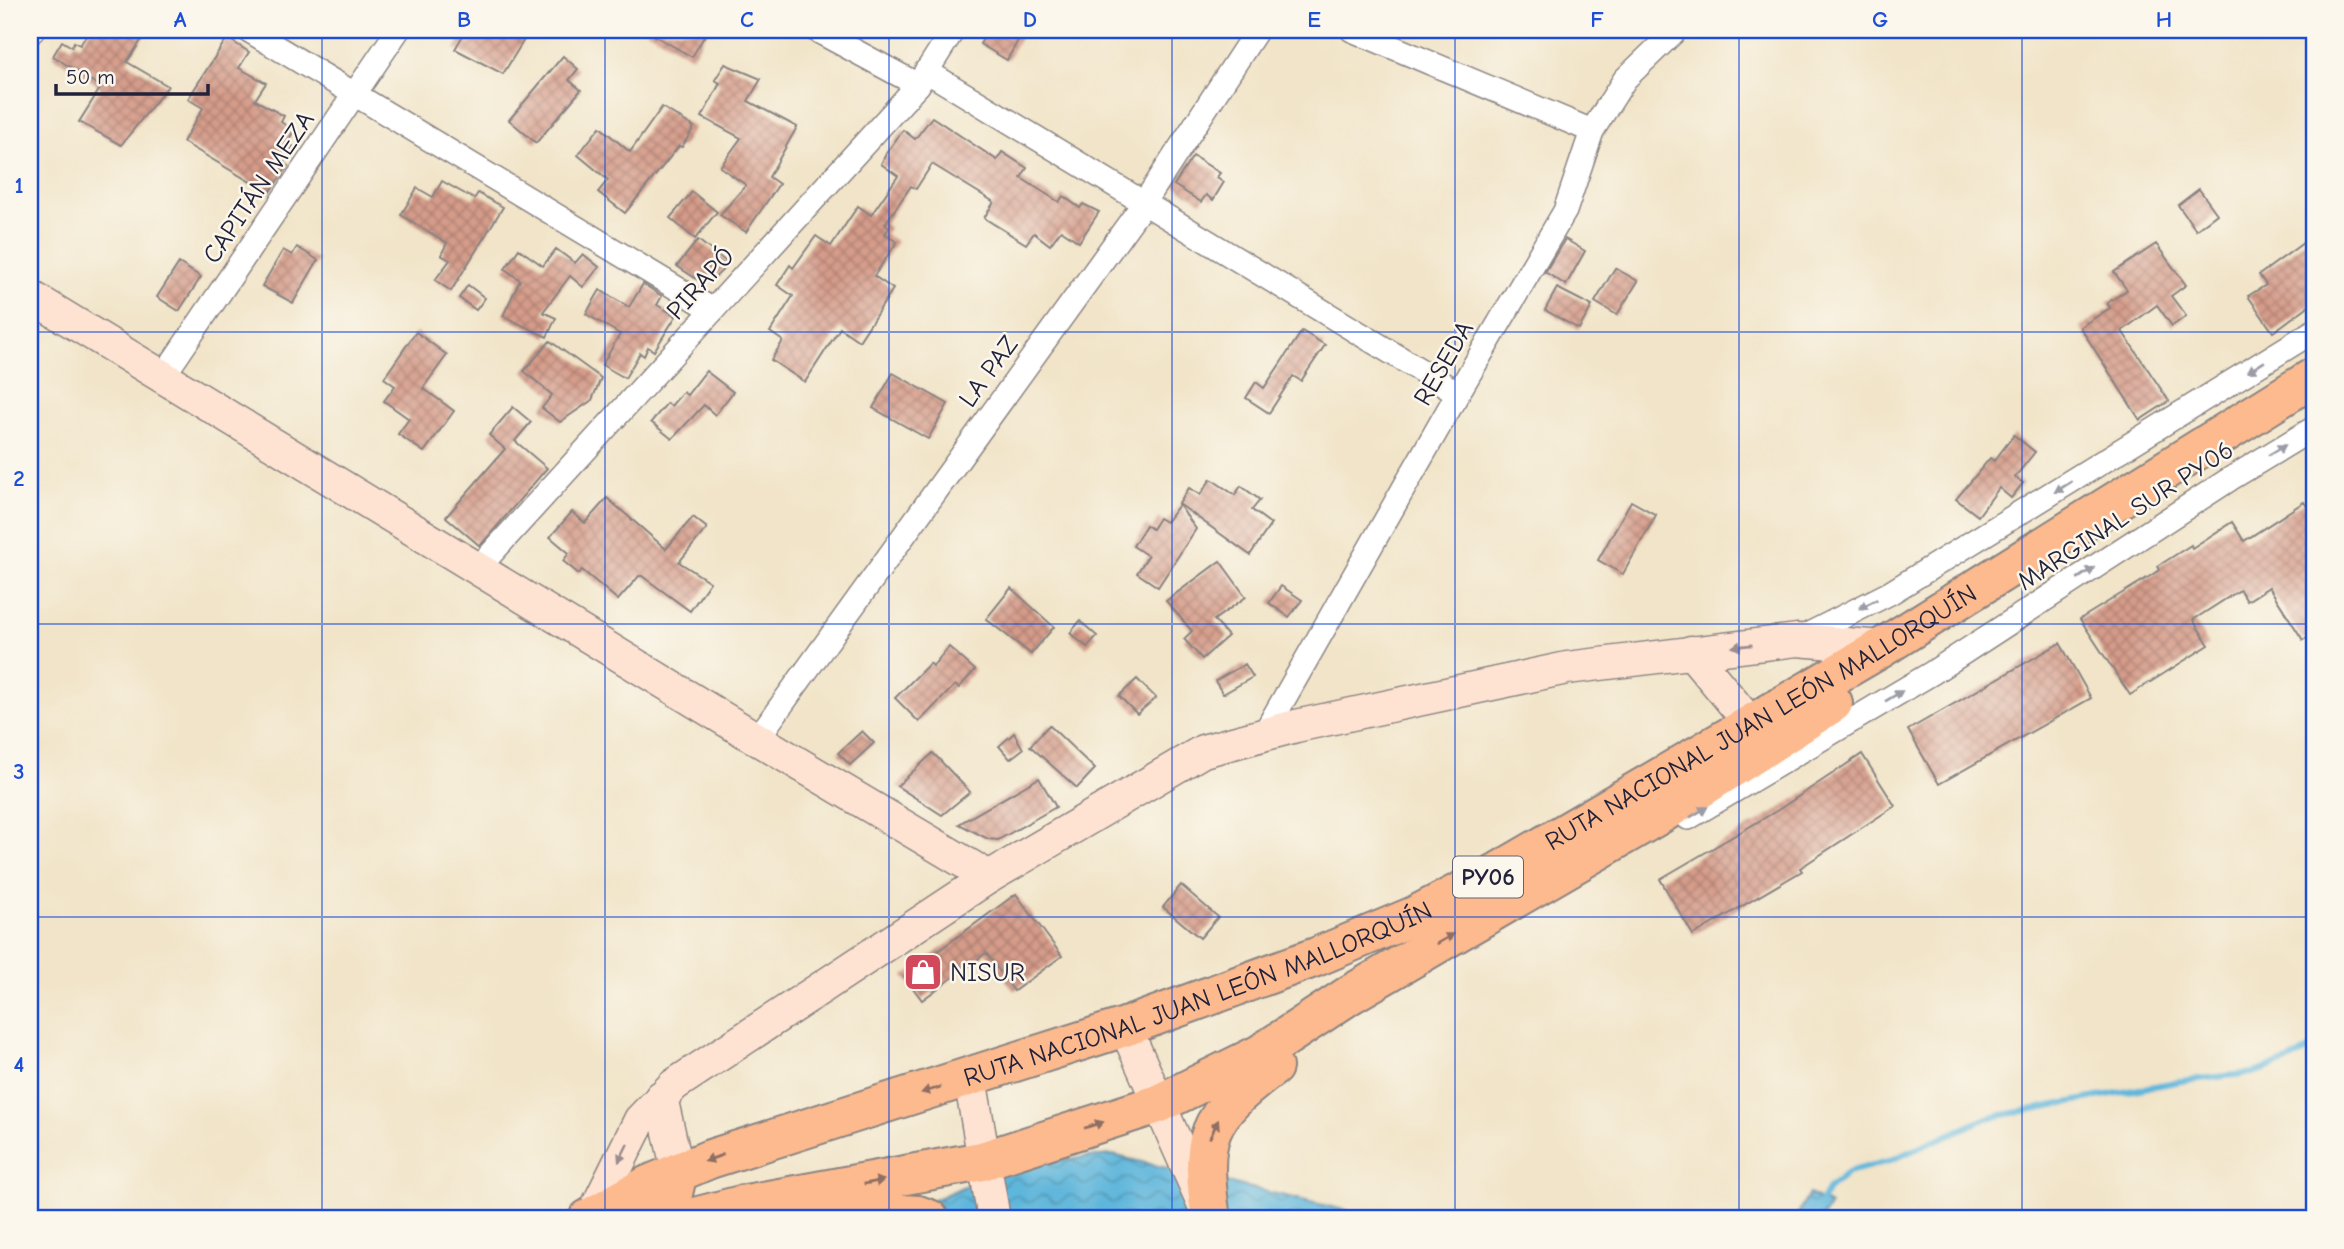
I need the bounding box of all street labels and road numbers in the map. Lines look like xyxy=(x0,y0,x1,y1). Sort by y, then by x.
street label: CAPITÁN MEZA xyxy=(196,105,321,269)
street label: PIRAPÓ xyxy=(660,241,741,326)
street label: RESEDA xyxy=(1408,316,1480,411)
street label: LA PAZ xyxy=(953,330,1025,413)
street label: MARGINAL SUR PY06 xyxy=(2012,435,2239,597)
street label: RUTA NACIONAL JUAN LEÓN MALLORQUÍN xyxy=(1540,578,1982,857)
road number: PY06 xyxy=(1453,856,1523,898)
street label: RUTA NACIONAL JUAN LEÓN MALLORQUÍN xyxy=(960,895,1437,1093)

